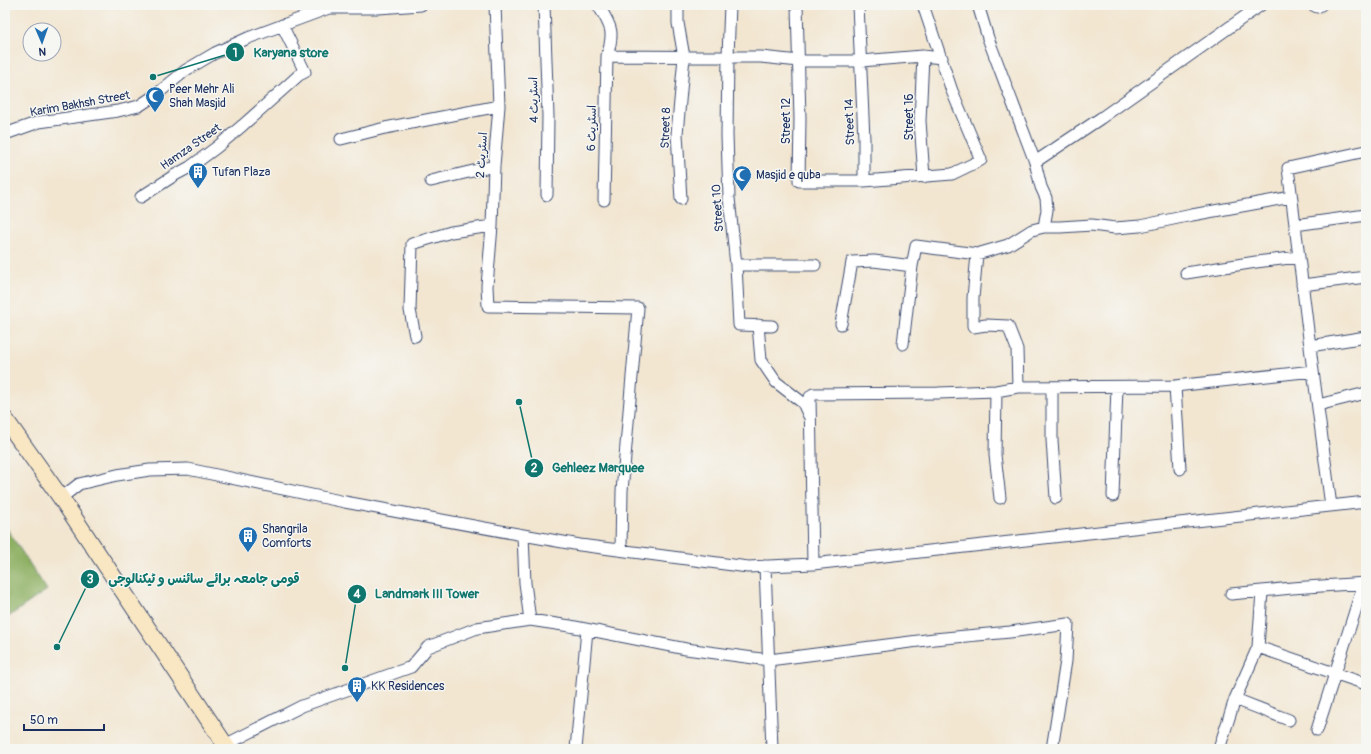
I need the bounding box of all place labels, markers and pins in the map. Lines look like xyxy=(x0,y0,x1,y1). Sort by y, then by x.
callout: Karyana store xyxy=(225,40,336,65)
place label: Peer Mehr Ali Shah Masjid xyxy=(169,82,234,111)
mosque icon: Peer Mehr Ali Shah Masjid xyxy=(144,85,166,113)
building icon: Tufan Plaza xyxy=(187,161,209,189)
mosque icon: Masjid e quba xyxy=(731,164,753,192)
place label: Tufan Plaza xyxy=(212,165,271,180)
place label: Masjid e quba xyxy=(756,168,821,183)
callout: Gehleez Marquee xyxy=(524,455,652,480)
place label: Shangrila Comforts xyxy=(262,522,312,551)
building icon: Shangrila Comforts xyxy=(237,525,259,553)
callout: قومی جامعہ برائے سائنس و ٹیکنالوجی xyxy=(80,566,307,591)
callout: Landmark III Tower xyxy=(347,581,487,606)
building icon: KK Residences xyxy=(346,675,368,703)
place label: KK Residences xyxy=(371,679,445,694)

